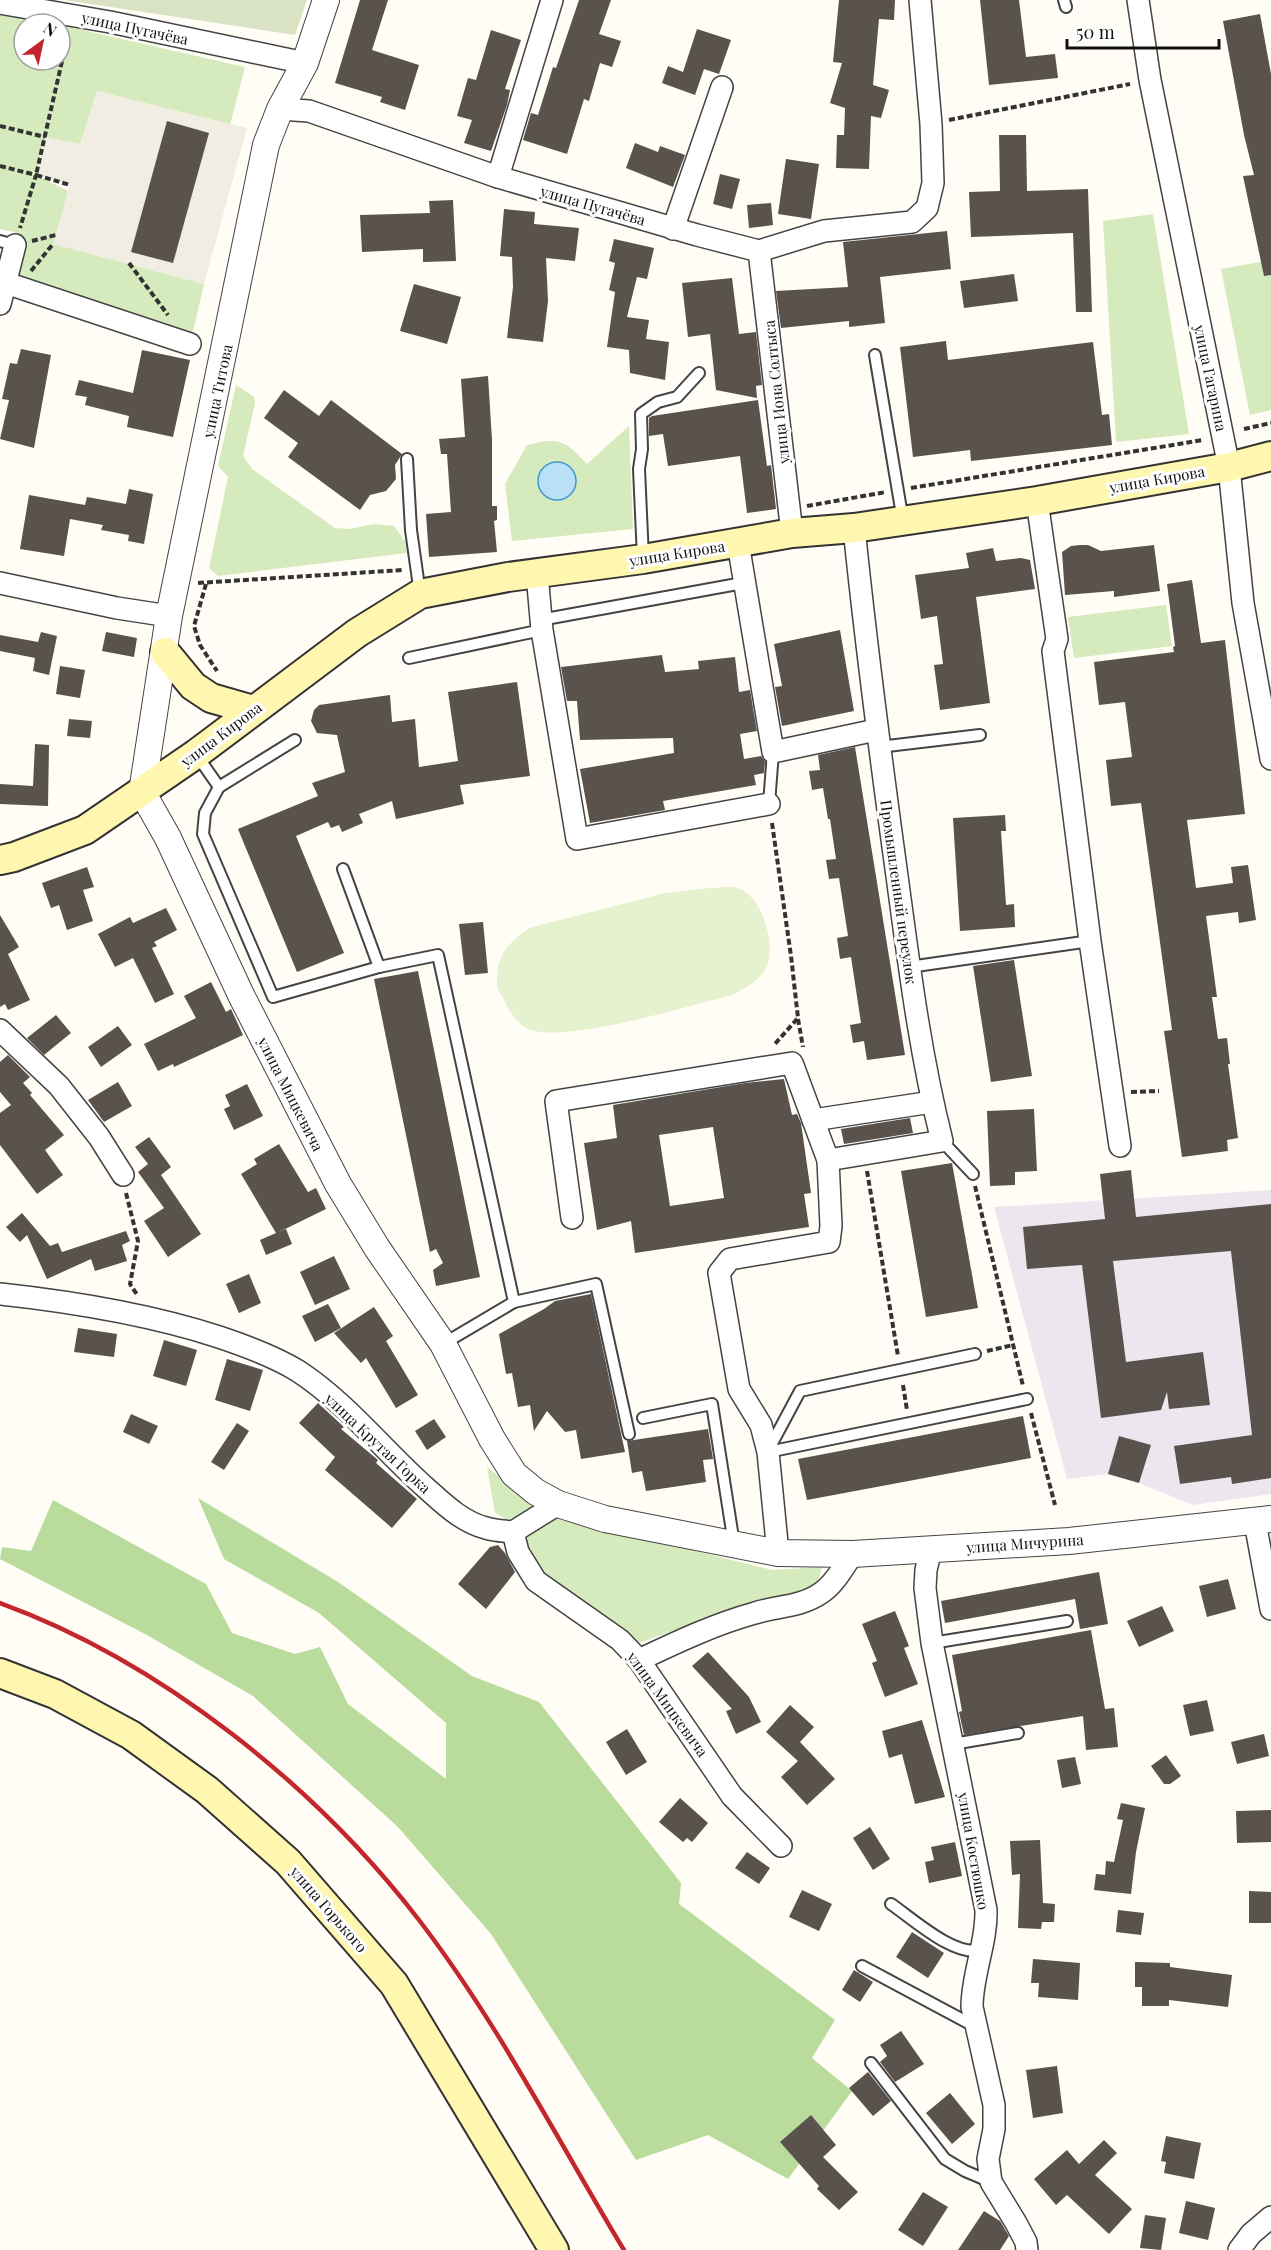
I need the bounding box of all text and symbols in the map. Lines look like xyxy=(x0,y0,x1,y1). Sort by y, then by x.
street label: улица Пугачёва xyxy=(79,7,191,49)
north arrow xyxy=(12,12,72,72)
scale bar xyxy=(1067,12,1218,50)
text: N xyxy=(40,17,61,41)
text: 50 m xyxy=(1076,20,1115,44)
street label: улица Пугачёва xyxy=(537,180,648,230)
street label: улица Иона Солтыса xyxy=(758,319,794,466)
street label: улица Гагарина xyxy=(1190,322,1232,434)
street label: улица Титова xyxy=(197,342,237,441)
street label: улица Кирова xyxy=(1107,461,1207,497)
street label: улица Кирова xyxy=(627,536,727,571)
street label: улица Кирова xyxy=(176,697,266,772)
street label: Промышленный переулок xyxy=(876,799,922,986)
street label: улица Мицкевича xyxy=(253,1033,329,1155)
street label: улица Крутая Горка xyxy=(320,1388,436,1498)
street label: улица Мичурина xyxy=(965,1529,1085,1557)
street label: улица Мицкевича xyxy=(622,1647,713,1761)
street label: улица Костюшко xyxy=(954,1790,994,1911)
street label: улица Горького xyxy=(285,1861,372,1956)

